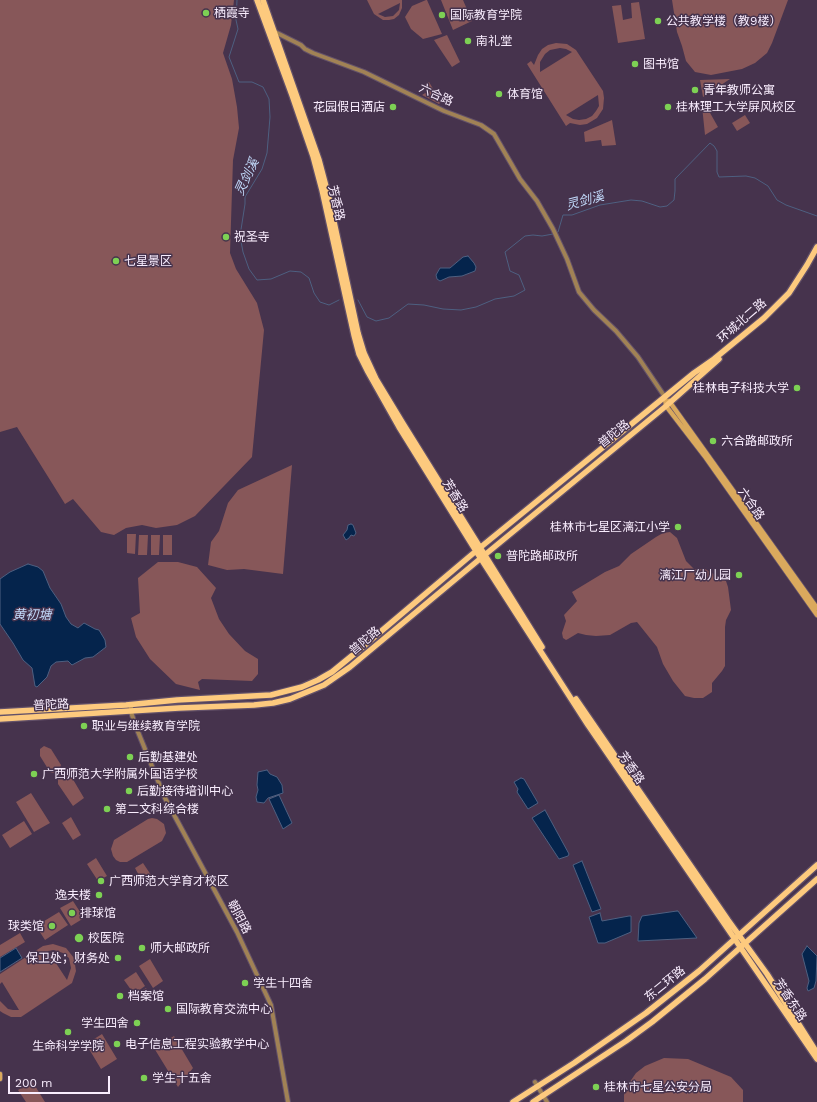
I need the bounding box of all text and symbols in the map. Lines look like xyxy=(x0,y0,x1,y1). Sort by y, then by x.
place label: 栖霞寺 xyxy=(214,6,250,20)
marker: 栖霞寺 xyxy=(201,8,211,18)
place label: 国际教育学院 xyxy=(450,8,522,22)
marker: 国际教育学院 xyxy=(437,10,447,20)
place label: 公共教学楼（教9楼） xyxy=(666,14,781,28)
marker: 公共教学楼（教9楼） xyxy=(653,16,663,26)
place label: 南礼堂 xyxy=(476,34,512,48)
marker: 南礼堂 xyxy=(463,36,473,46)
place label: 图书馆 xyxy=(643,57,679,71)
marker: 图书馆 xyxy=(630,59,640,69)
street label: 六合路 xyxy=(417,81,455,109)
place label: 青年教师公寓 xyxy=(703,83,775,97)
marker: 青年教师公寓 xyxy=(690,85,700,95)
place label: 体育馆 xyxy=(507,87,543,101)
marker: 体育馆 xyxy=(494,89,504,99)
place label: 花园假日酒店 xyxy=(313,100,385,114)
place label: 桂林理工大学屏风校区 xyxy=(676,100,796,114)
marker: 花园假日酒店 xyxy=(388,102,398,112)
marker: 桂林理工大学屏风校区 xyxy=(663,102,673,112)
water label: 灵剑溪 xyxy=(232,156,262,198)
street label: 芳香路 xyxy=(325,184,347,222)
water label: 灵剑溪 xyxy=(564,188,606,214)
place label: 祝圣寺 xyxy=(234,230,270,244)
marker: 祝圣寺 xyxy=(221,232,231,242)
place label: 七星景区 xyxy=(124,254,172,268)
marker: 七星景区 xyxy=(111,256,121,266)
street label: 环城北二路 xyxy=(715,296,769,346)
place label: 桂林电子科技大学 xyxy=(693,381,789,395)
marker: 桂林电子科技大学 xyxy=(792,383,802,393)
street label: 普陀路 xyxy=(595,417,633,451)
place label: 六合路邮政所 xyxy=(721,434,793,448)
marker: 六合路邮政所 xyxy=(708,436,718,446)
street label: 芳香路 xyxy=(439,477,471,515)
street label: 六合路 xyxy=(735,485,767,523)
place label: 桂林市七星区漓江小学 xyxy=(550,520,670,534)
marker: 桂林市七星区漓江小学 xyxy=(673,522,683,532)
place label: 普陀路邮政所 xyxy=(506,549,578,563)
marker: 普陀路邮政所 xyxy=(493,551,503,561)
place label: 漓江厂幼儿园 xyxy=(659,568,731,582)
marker: 漓江厂幼儿园 xyxy=(734,570,744,580)
water label: 黄初塘 xyxy=(13,607,51,623)
street label: 普陀路 xyxy=(347,624,383,658)
street label: 普陀路 xyxy=(33,697,69,713)
place label: 职业与继续教育学院 xyxy=(92,719,200,733)
marker: 职业与继续教育学院 xyxy=(79,721,89,731)
street label: 芳香路 xyxy=(615,749,647,787)
place label: 后勤基建处 xyxy=(138,750,198,764)
marker: 后勤基建处 xyxy=(125,752,135,762)
place label: 广西师范大学附属外国语学校 xyxy=(42,767,198,781)
marker: 广西师范大学附属外国语学校 xyxy=(29,769,39,779)
place label: 后勤接待培训中心 xyxy=(137,784,233,798)
marker: 后勤接待培训中心 xyxy=(124,786,134,796)
place label: 第二文科综合楼 xyxy=(115,802,199,816)
marker: 第二文科综合楼 xyxy=(102,804,112,814)
place label: 广西师范大学育才校区 xyxy=(109,874,229,888)
marker: 广西师范大学育才校区 xyxy=(96,876,106,886)
place label: 逸夫楼 xyxy=(55,888,91,902)
marker: 逸夫楼 xyxy=(94,890,104,900)
street label: 朝阳路 xyxy=(224,898,254,936)
place label: 排球馆 xyxy=(80,906,116,920)
marker: 排球馆 xyxy=(67,908,77,918)
place label: 球类馆 xyxy=(8,919,44,933)
marker: 球类馆 xyxy=(47,921,57,931)
place label: 校医院 xyxy=(88,931,124,945)
marker: 校医院 xyxy=(73,932,85,944)
place label: 师大邮政所 xyxy=(150,941,210,955)
marker: 师大邮政所 xyxy=(137,943,147,953)
place label: 保卫处；财务处 xyxy=(26,951,110,965)
marker: 保卫处；财务处 xyxy=(113,953,123,963)
street label: 东二环路 xyxy=(642,963,688,1005)
place label: 学生十四舍 xyxy=(253,976,313,990)
street label: 芳香东路 xyxy=(771,976,809,1024)
marker: 学生十四舍 xyxy=(240,978,250,988)
place label: 档案馆 xyxy=(128,989,164,1003)
marker: 档案馆 xyxy=(115,991,125,1001)
place label: 国际教育交流中心 xyxy=(176,1002,272,1016)
marker: 国际教育交流中心 xyxy=(163,1004,173,1014)
place label: 学生四舍 xyxy=(81,1016,129,1030)
marker: 学生四舍 xyxy=(132,1018,142,1028)
marker: 生命科学学院 xyxy=(63,1027,73,1037)
place label: 电子信息工程实验教学中心 xyxy=(125,1037,269,1051)
place label: 生命科学学院 xyxy=(32,1039,104,1053)
marker: 电子信息工程实验教学中心 xyxy=(112,1039,122,1049)
scale bar xyxy=(10,1068,112,1094)
place label: 学生十五舍 xyxy=(152,1071,212,1085)
marker: 学生十五舍 xyxy=(139,1073,149,1083)
text: 200 m xyxy=(15,1076,52,1090)
place label: 桂林市七星公安分局 xyxy=(604,1080,712,1094)
marker: 桂林市七星公安分局 xyxy=(591,1082,601,1092)

